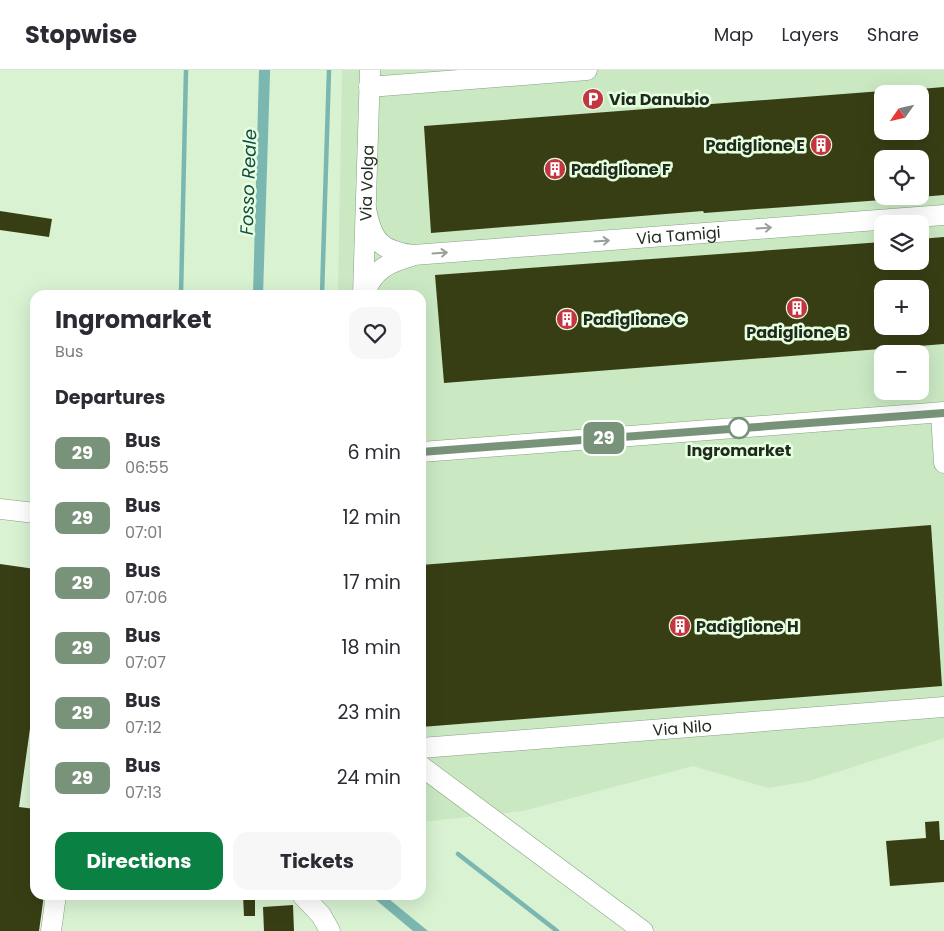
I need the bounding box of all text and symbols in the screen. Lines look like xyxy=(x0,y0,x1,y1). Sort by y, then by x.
text: Stopwise xyxy=(25,18,137,51)
text: Map xyxy=(714,22,754,47)
text: Layers xyxy=(782,22,839,47)
text: Share xyxy=(867,22,919,47)
north arrow xyxy=(874,85,929,140)
map controls xyxy=(874,85,929,400)
parking icon: Via Danubio xyxy=(581,87,605,111)
place label: Via Danubio xyxy=(609,88,710,111)
water label: Fosso Reale xyxy=(234,129,262,235)
building icon: Padiglione E xyxy=(809,133,833,157)
place label: Padiglione E xyxy=(705,134,805,157)
street label: Via Volga xyxy=(354,144,379,222)
button: locate xyxy=(874,150,929,205)
building icon: Padiglione F xyxy=(543,157,567,181)
place label: Padiglione F xyxy=(571,158,671,181)
button: layers xyxy=(874,215,929,270)
street label: Via Tamigi xyxy=(635,220,721,250)
one-way arrow xyxy=(756,224,772,233)
one-way arrow xyxy=(594,236,610,245)
one-way arrow xyxy=(432,249,448,258)
button: + xyxy=(874,280,929,335)
building icon: Padiglione B xyxy=(785,296,809,320)
text: Ingromarket xyxy=(55,303,211,336)
button: heart xyxy=(349,307,401,359)
building icon: Padiglione C xyxy=(555,307,579,331)
place label: Padiglione C xyxy=(583,308,686,331)
place label: Padiglione B xyxy=(746,321,848,344)
text: Bus xyxy=(55,340,83,363)
button: − xyxy=(874,345,929,400)
text: Departures xyxy=(55,384,165,411)
marker: Ingromarket xyxy=(728,417,750,439)
line badge: 29 xyxy=(582,422,626,454)
text: 29 xyxy=(593,425,615,450)
text: Bus xyxy=(125,427,161,454)
text: 6 min xyxy=(347,439,401,466)
place label: Ingromarket xyxy=(687,439,791,462)
text: 29 xyxy=(72,440,93,465)
text: 06:55 xyxy=(125,456,169,479)
text: Bus xyxy=(125,492,161,519)
text: 12 min xyxy=(343,504,401,531)
text: 29 xyxy=(72,505,93,530)
text: 07:01 xyxy=(125,521,162,544)
text: Bus xyxy=(125,557,161,584)
text: 17 min xyxy=(343,569,401,596)
text: 29 xyxy=(72,570,93,595)
text: 07:06 xyxy=(125,586,167,609)
building icon: Padiglione H xyxy=(668,614,692,638)
place label: Padiglione H xyxy=(696,615,799,638)
text: Bus xyxy=(125,622,161,649)
text: 18 min xyxy=(341,634,401,661)
text: 29 xyxy=(72,635,93,660)
text: 07:07 xyxy=(125,651,166,674)
text: Bus xyxy=(125,687,161,714)
text: 23 min xyxy=(337,699,401,726)
text: 29 xyxy=(72,700,93,725)
street label: Via Nilo xyxy=(652,714,713,741)
text: 07:12 xyxy=(125,716,162,739)
text: Bus xyxy=(125,752,161,779)
text: 24 min xyxy=(337,764,401,791)
text: 29 xyxy=(72,765,93,790)
text: 07:13 xyxy=(125,781,162,804)
button: Directions xyxy=(55,832,223,890)
button: Tickets xyxy=(233,832,401,890)

